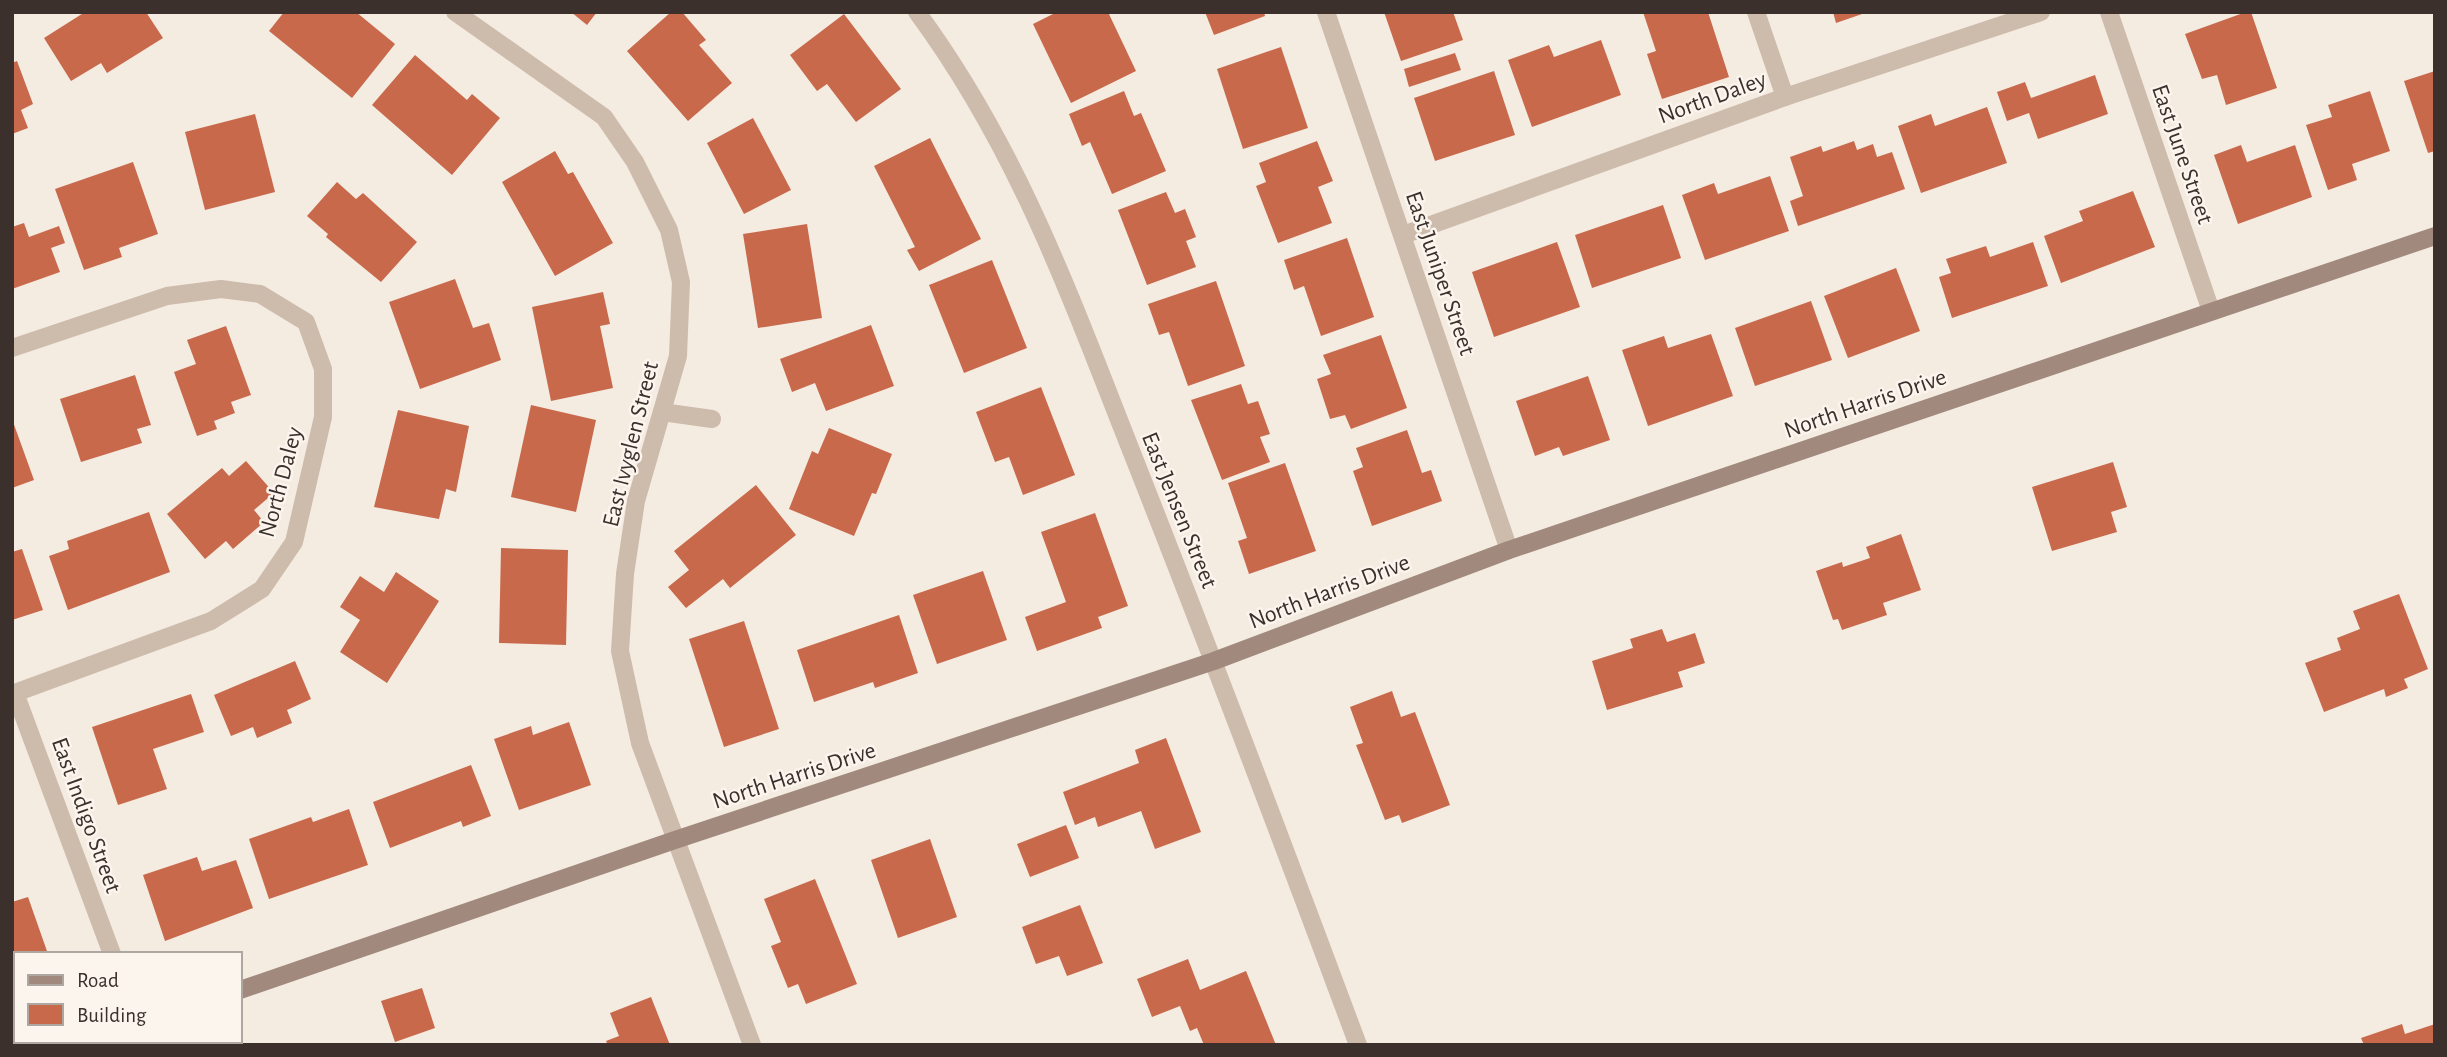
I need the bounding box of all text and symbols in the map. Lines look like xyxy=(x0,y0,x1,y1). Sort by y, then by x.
street label: North Daley xyxy=(1655,67,1770,129)
street label: East June Street xyxy=(2147,81,2217,227)
street label: East Juniper Street xyxy=(1401,188,1479,359)
street label: East Ivyglen Street xyxy=(599,359,663,530)
street label: North Harris Drive xyxy=(1781,365,1950,443)
street label: North Daley xyxy=(255,425,307,540)
street label: East Jensen Street xyxy=(1137,429,1221,592)
street label: North Harris Drive xyxy=(1246,550,1413,634)
street label: East Indigo Street xyxy=(47,734,125,897)
street label: North Harris Drive xyxy=(710,738,879,814)
legend xyxy=(14,952,242,1043)
text: Road xyxy=(77,970,119,991)
text: Building xyxy=(77,1005,147,1026)

